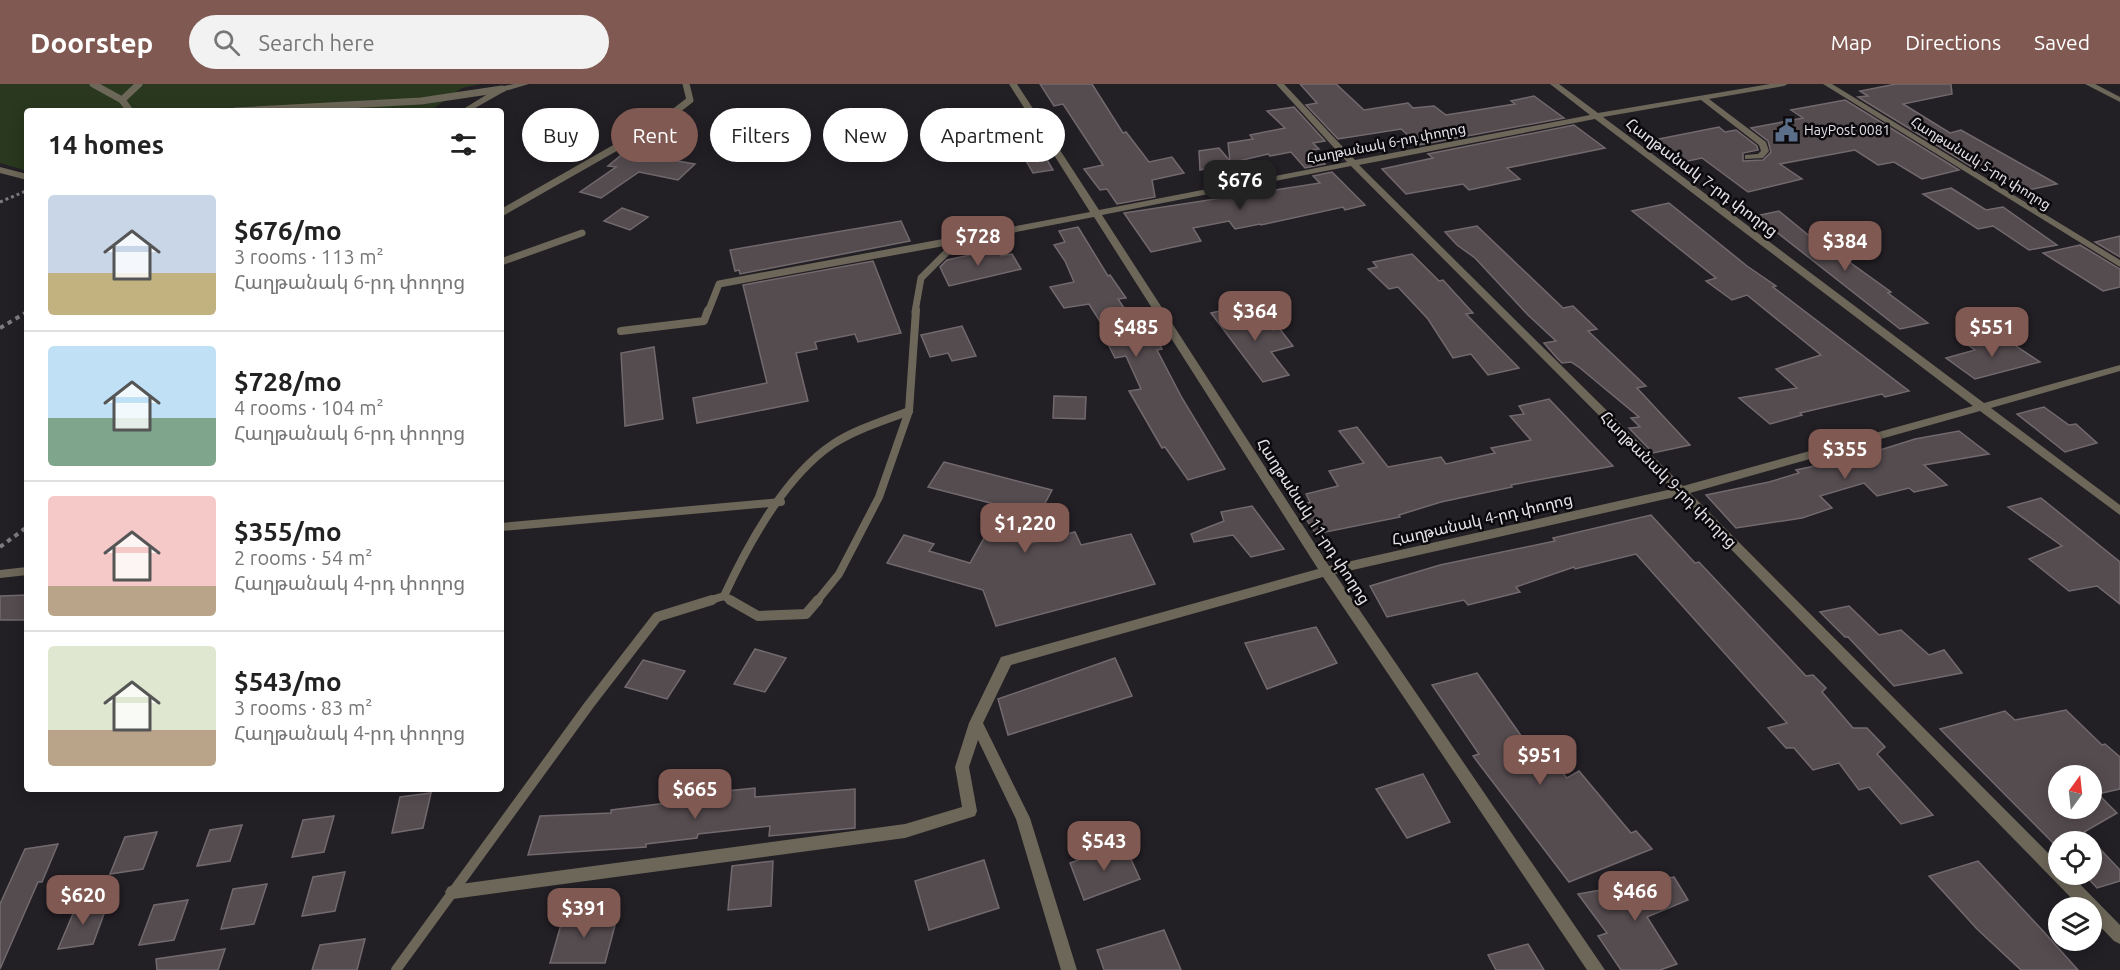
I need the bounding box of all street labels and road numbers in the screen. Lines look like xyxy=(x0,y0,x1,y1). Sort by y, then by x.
street label: Հաղթանակ 5-րդ փողոց xyxy=(1908,113,2054,213)
street label: Հաղթանակ 7-րդ փողոց xyxy=(1622,114,1781,241)
street label: Հաղթանակ 6-րդ փողոց xyxy=(1305,120,1467,166)
street label: Հաղթանակ 9-րդ փողոց xyxy=(1597,407,1741,551)
street label: Հաղթանակ 11-րդ փողոց xyxy=(1253,435,1374,608)
street label: Հաղթանակ 4-րդ փողոց xyxy=(1390,489,1574,550)

